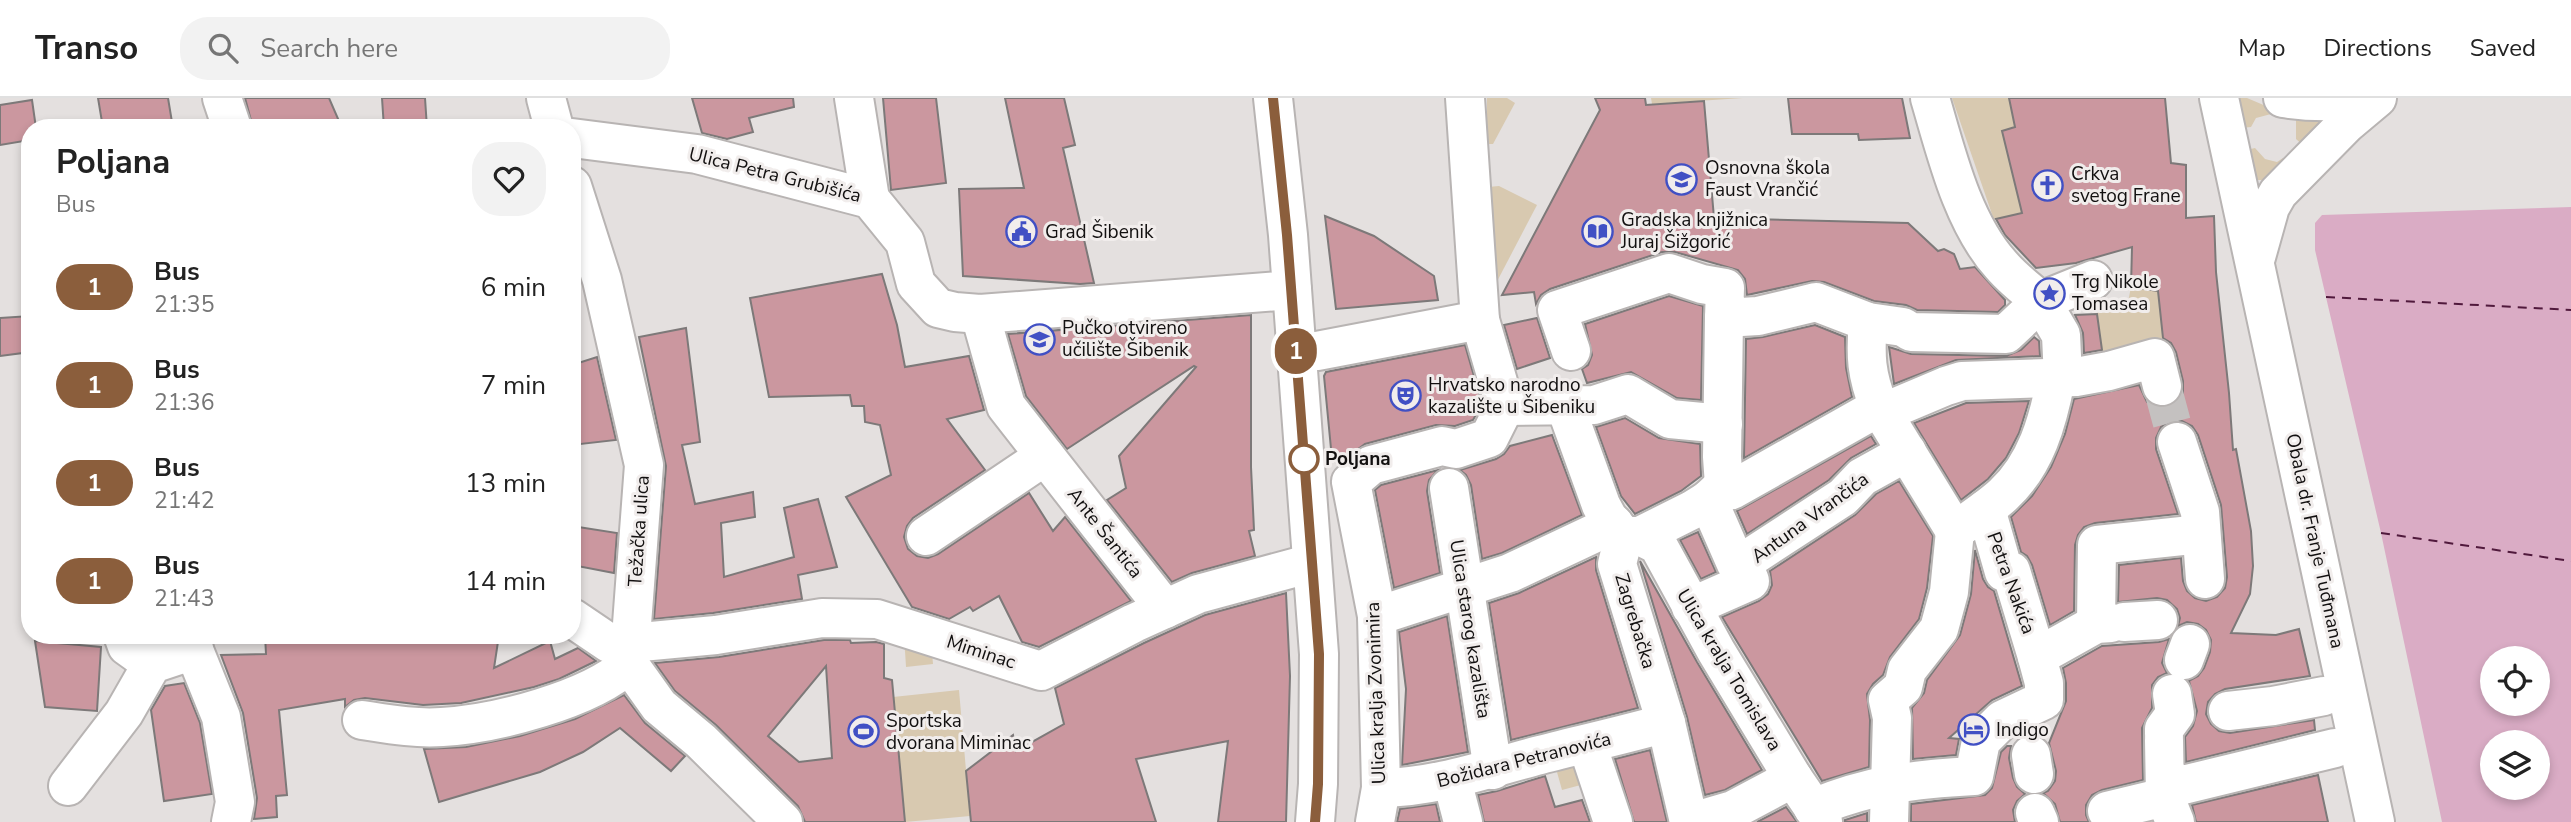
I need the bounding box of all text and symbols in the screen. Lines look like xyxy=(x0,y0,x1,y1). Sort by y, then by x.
search box xyxy=(180,17,670,80)
text: Transo xyxy=(35,26,138,71)
icon: search xyxy=(204,29,242,67)
text: Search here xyxy=(260,31,398,66)
text: Map xyxy=(2238,32,2285,64)
text: Directions xyxy=(2323,32,2432,64)
text: Saved xyxy=(2470,32,2536,64)
text: Poljana xyxy=(56,140,170,185)
street label: Ulica Petra Grubišića xyxy=(686,141,864,209)
button: heart xyxy=(472,142,546,216)
place label: Osnovna škola Faust Vrančić xyxy=(1705,155,1830,203)
place label: Crkva svetog Frane xyxy=(2071,161,2181,209)
school or university icon: Osnovna škola Faust Vrančić xyxy=(1665,162,1699,196)
church icon: Crkva svetog Frane xyxy=(2031,168,2065,202)
text: Bus xyxy=(56,189,96,220)
place label: Gradska knjižnica Juraj Šižgorić xyxy=(1620,207,1768,255)
library icon: Gradska knjižnica Juraj Šižgorić xyxy=(1581,214,1615,248)
public building icon: Grad Šibenik xyxy=(1005,215,1039,249)
place label: Grad Šibenik xyxy=(1045,219,1154,245)
text: Bus xyxy=(154,254,200,289)
place label: Trg Nikole Tomasea xyxy=(2072,269,2159,317)
text: 6 min xyxy=(481,270,546,305)
text: 1 xyxy=(87,271,102,303)
place icon: Trg Nikole Tomasea xyxy=(2032,276,2066,310)
text: 21:35 xyxy=(154,289,214,320)
place label: Pučko otvireno učilište Šibenik xyxy=(1062,315,1189,363)
school or university icon: Pučko otvireno učilište Šibenik xyxy=(1022,322,1056,356)
line badge: 1 xyxy=(1273,328,1319,374)
text: 1 xyxy=(1289,335,1303,367)
text: Bus xyxy=(154,352,200,387)
text: 7 min xyxy=(481,368,546,403)
text: 1 xyxy=(87,369,102,401)
place label: Hrvatsko narodno kazalište u Šibeniku xyxy=(1428,372,1595,420)
theatre icon: Hrvatsko narodno kazalište u Šibeniku xyxy=(1388,379,1422,413)
text: 21:36 xyxy=(154,387,214,418)
street label: Obala dr. Franje Tuđmana xyxy=(2279,431,2351,651)
marker: Poljana xyxy=(1289,444,1319,474)
place label: Poljana xyxy=(1325,446,1391,472)
text: Bus xyxy=(154,450,200,485)
text: 13 min xyxy=(465,466,546,501)
text: 1 xyxy=(87,467,102,499)
street label: Antuna Vrančića xyxy=(1746,467,1874,569)
street label: Težačka ulica xyxy=(622,474,656,588)
street label: Ante Šantića xyxy=(1061,482,1149,584)
text: 21:42 xyxy=(154,485,214,516)
street label: Petra Nakića xyxy=(1981,528,2041,638)
street label: Ulica starog kazališta xyxy=(1443,538,1497,720)
text: Bus xyxy=(154,548,200,583)
text: 14 min xyxy=(465,564,546,599)
text: 1 xyxy=(87,565,102,597)
street label: Zagrebačka xyxy=(1608,570,1662,672)
text: 21:43 xyxy=(154,583,214,614)
street label: Ulica kralja Tomislava xyxy=(1670,584,1788,756)
street label: Ulica kralja Zvonimira xyxy=(1360,601,1392,785)
street label: Miminac xyxy=(943,629,1019,675)
map controls xyxy=(2480,646,2550,800)
button: locate xyxy=(2480,646,2550,716)
place label: Sportska dvorana Miminac xyxy=(886,708,1031,756)
hotel icon: Indigo xyxy=(1956,713,1990,747)
sports icon: Sportska dvorana Miminac xyxy=(846,715,880,749)
place label: Indigo xyxy=(1996,717,2049,743)
street label: Božidara Petranovića xyxy=(1434,726,1614,794)
button: layers xyxy=(2480,730,2550,800)

